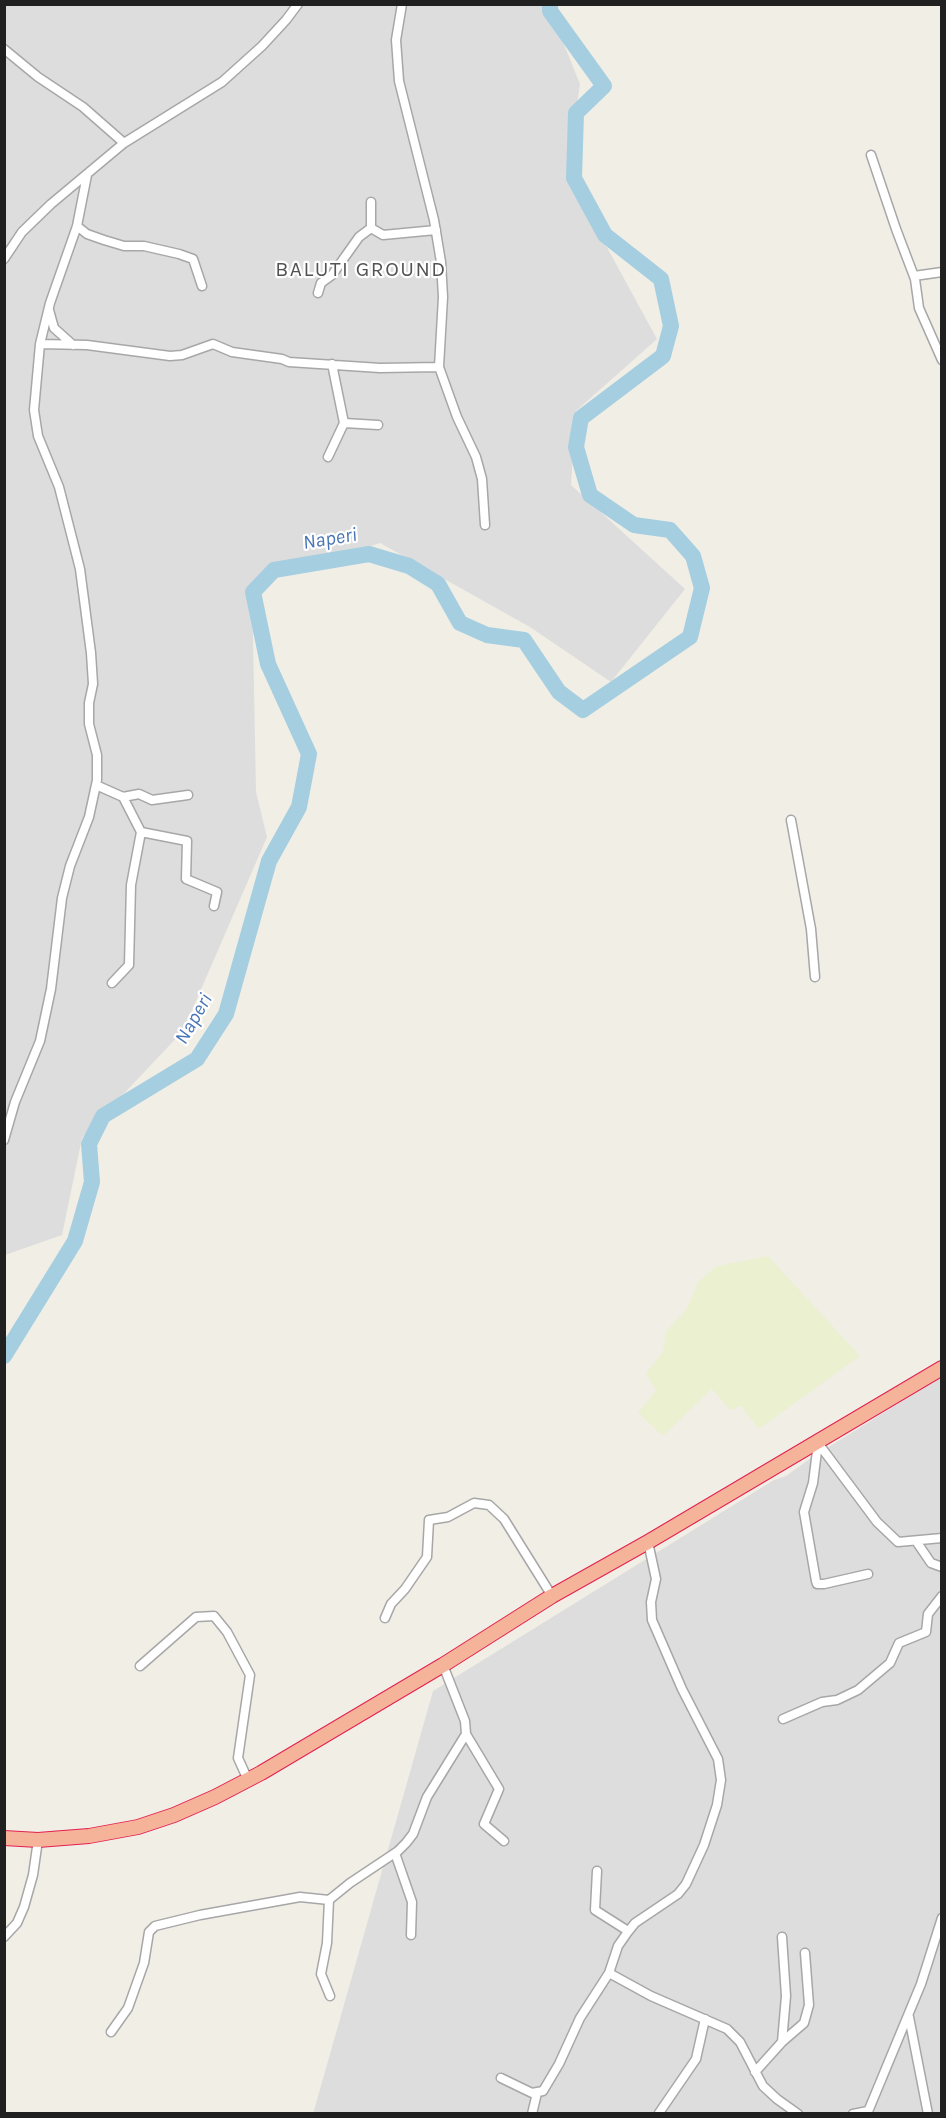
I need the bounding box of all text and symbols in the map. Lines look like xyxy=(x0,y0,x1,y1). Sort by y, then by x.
district label: BALUTI GROUND xyxy=(275,257,447,283)
water label: Naperi xyxy=(301,523,359,555)
water label: Naperi xyxy=(170,989,218,1049)

